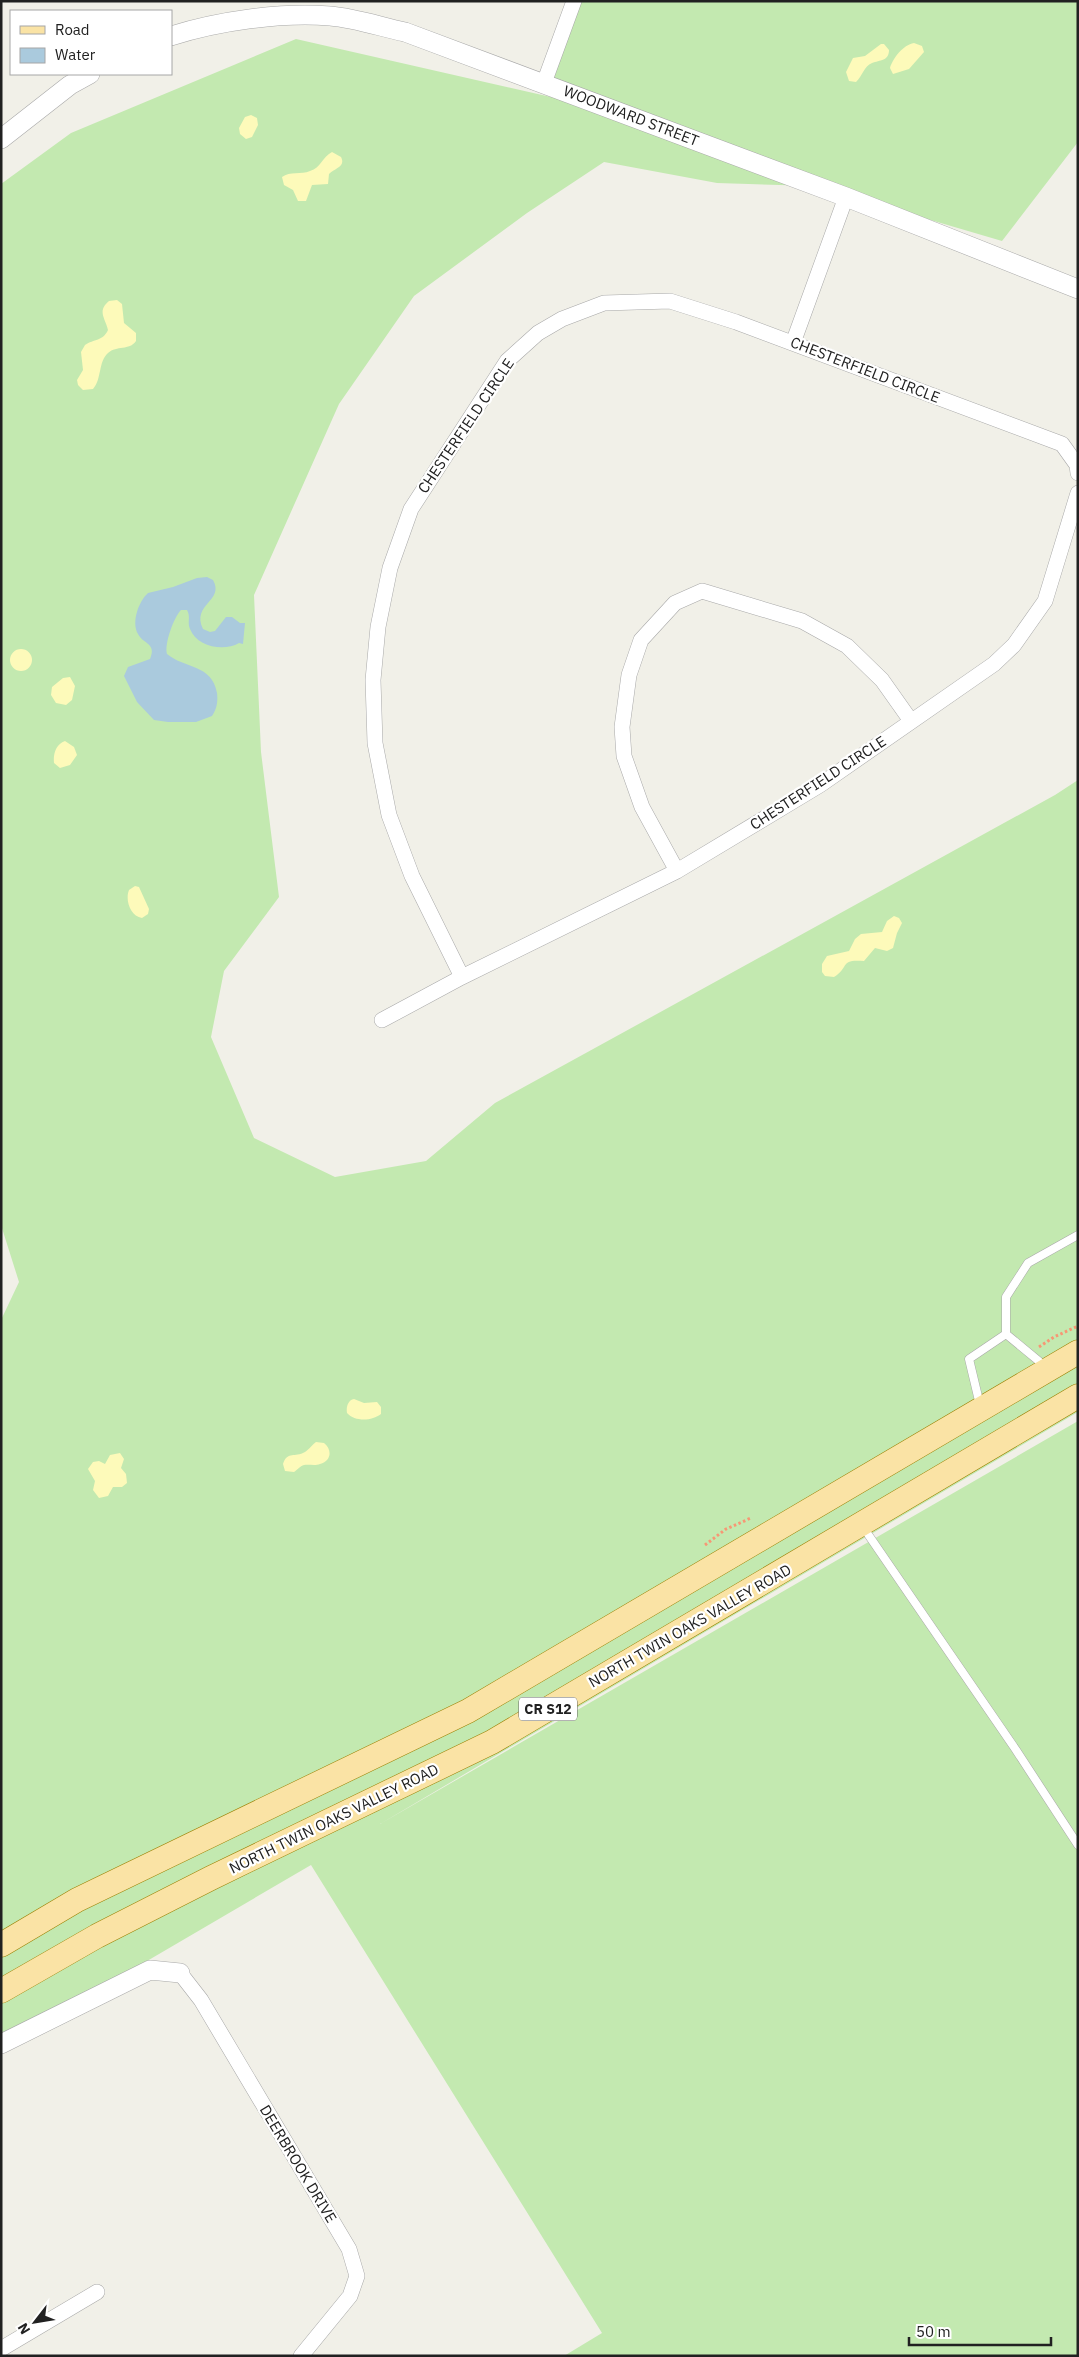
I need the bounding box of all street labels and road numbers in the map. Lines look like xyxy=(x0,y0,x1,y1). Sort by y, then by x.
street label: WOODWARD STREET xyxy=(561,81,702,150)
street label: CHESTERFIELD CIRCLE xyxy=(788,332,943,407)
street label: CHESTERFIELD CIRCLE xyxy=(413,355,518,497)
street label: CHESTERFIELD CIRCLE xyxy=(746,731,889,834)
street label: NORTH TWIN OAKS VALLEY ROAD xyxy=(585,1560,794,1691)
road number: CR S12 xyxy=(519,1698,577,1720)
street label: NORTH TWIN OAKS VALLEY ROAD xyxy=(226,1759,442,1878)
street label: DEERBROOK DRIVE xyxy=(256,2101,341,2226)

